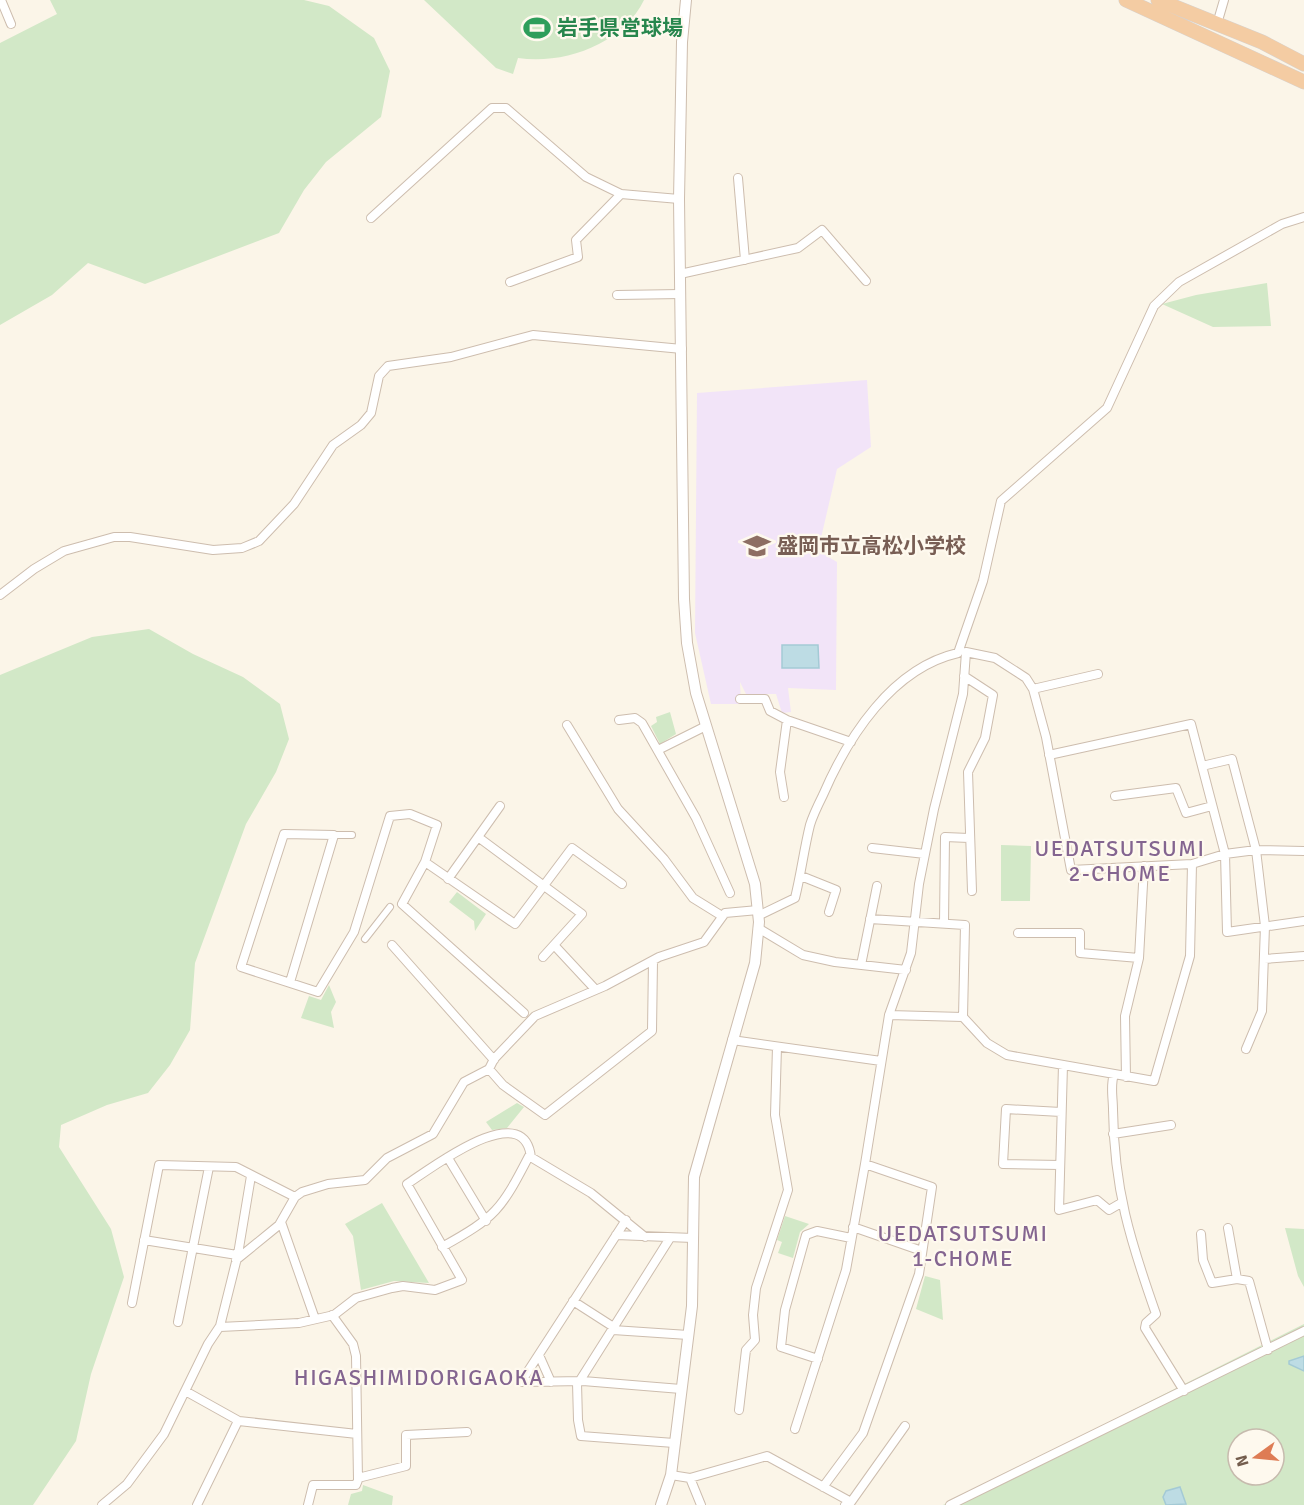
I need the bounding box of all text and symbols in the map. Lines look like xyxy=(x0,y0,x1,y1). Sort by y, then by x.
sports icon: 岩手県営球場 xyxy=(522,13,552,43)
place label: 岩手県営球場 xyxy=(557,15,683,41)
school or university icon: 盛岡市立高松小学校 xyxy=(742,531,772,561)
place label: 盛岡市立高松小学校 xyxy=(777,533,966,559)
district label: UEDATSUTSUMI 2-CHOME xyxy=(1035,835,1205,887)
district label: UEDATSUTSUMI 1-CHOME xyxy=(878,1220,1048,1272)
district label: HIGASHIMIDORIGAOKA xyxy=(294,1364,544,1391)
north arrow xyxy=(1226,1427,1286,1487)
text: N xyxy=(1231,1453,1254,1469)

